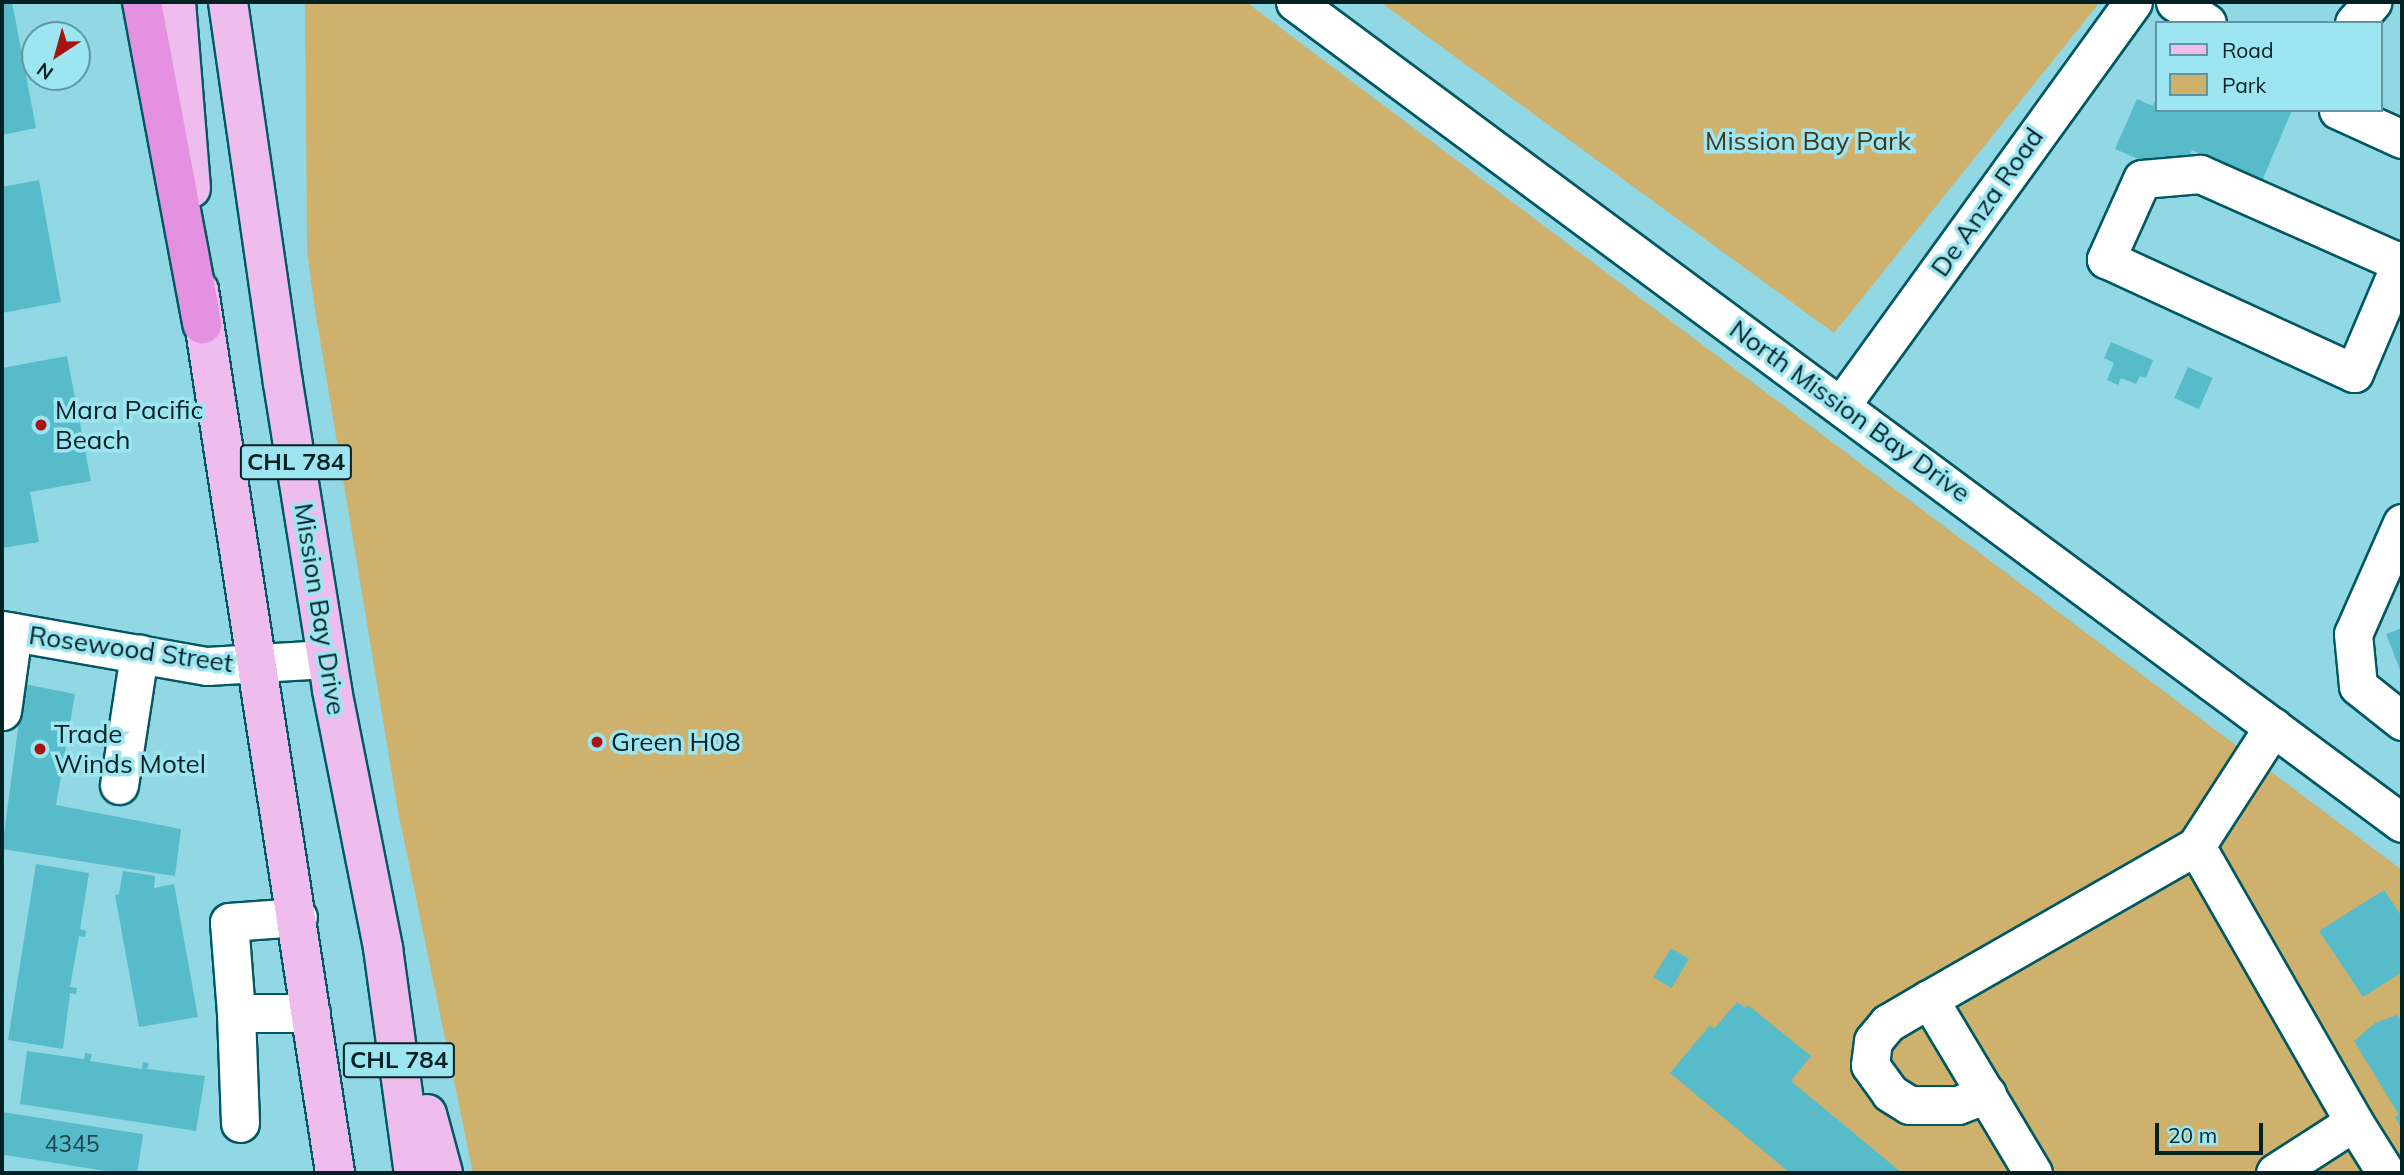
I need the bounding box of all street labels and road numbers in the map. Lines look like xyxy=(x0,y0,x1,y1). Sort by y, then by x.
street label: De Anza Road xyxy=(1924,122,2050,282)
street label: North Mission Bay Drive xyxy=(1724,313,1976,509)
road number: CHL 784 xyxy=(238,442,354,482)
street label: Mission Bay Drive xyxy=(288,501,352,717)
street label: Rosewood Street xyxy=(27,619,235,679)
road number: CHL 784 xyxy=(341,1040,457,1080)

